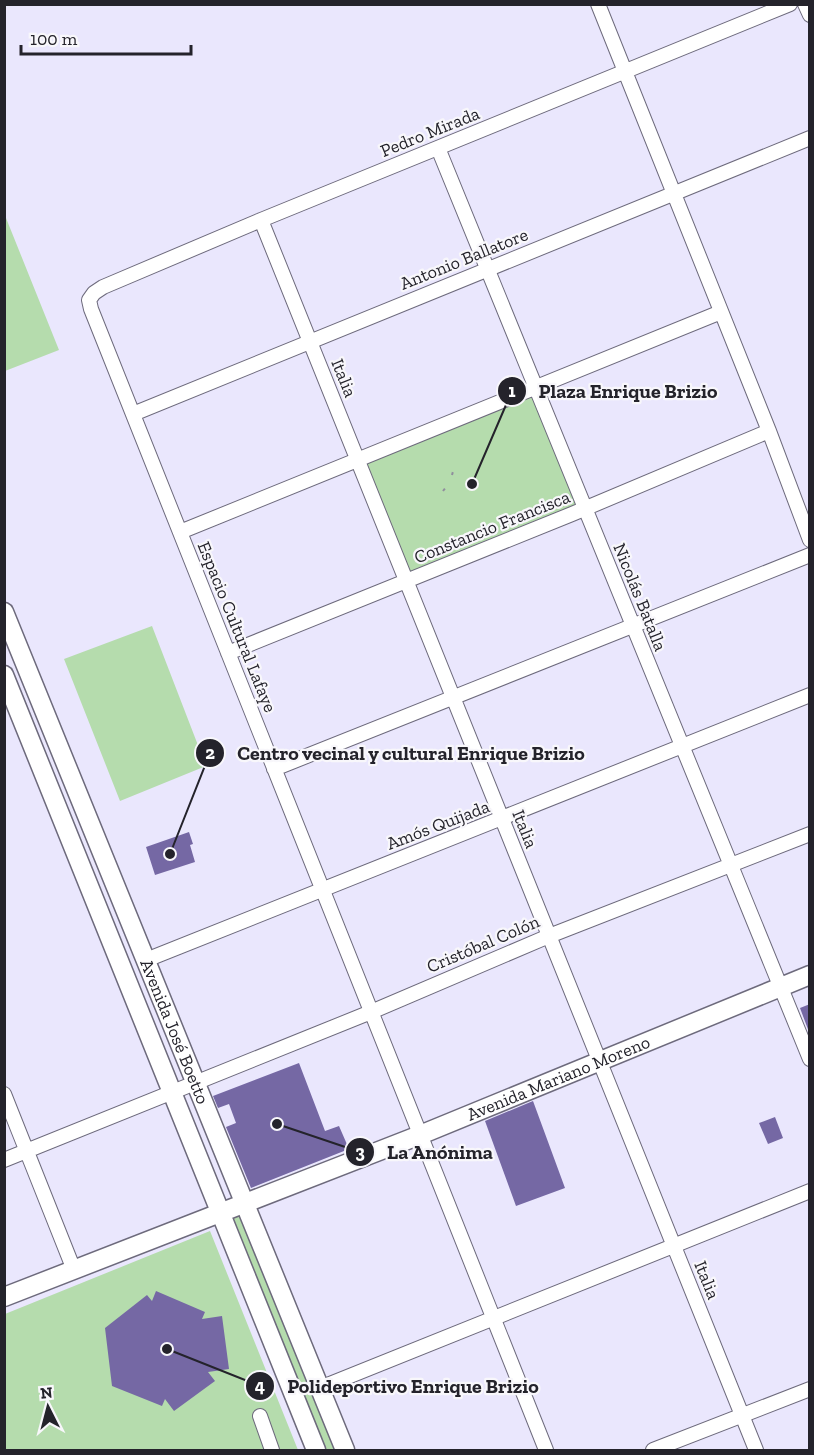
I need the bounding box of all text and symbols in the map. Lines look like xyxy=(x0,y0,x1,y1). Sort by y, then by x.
scale bar xyxy=(21,18,190,56)
text: 100 m xyxy=(30,28,78,50)
street label: Pedro Mirada xyxy=(377,102,483,162)
street label: Antonio Ballatore xyxy=(397,223,531,295)
street label: Italia xyxy=(326,356,362,401)
callout: Plaza Enrique Brizio xyxy=(497,372,730,410)
text: Plaza Enrique Brizio xyxy=(538,379,718,403)
text: 1 xyxy=(508,380,516,402)
street label: Constancio Francisca xyxy=(411,486,573,568)
street label: Espacio Cultural Lafaye xyxy=(193,538,281,716)
street label: Nicolás Batalla xyxy=(608,540,672,654)
callout: Centro vecinal y cultural Enrique Brizio xyxy=(195,734,598,772)
text: Centro vecinal y cultural Enrique Brizio xyxy=(237,741,585,765)
text: 2 xyxy=(205,742,215,764)
street label: Amós Quijada xyxy=(383,795,493,855)
street label: Italia xyxy=(507,807,543,852)
street label: Cristóbal Colón xyxy=(423,910,543,978)
street label: Avenida José Boetto xyxy=(135,956,214,1107)
street label: Avenida Mariano Moreno xyxy=(464,1031,653,1126)
callout: La Anónima xyxy=(345,1133,505,1171)
text: La Anónima xyxy=(387,1140,493,1164)
text: 3 xyxy=(355,1141,365,1163)
street label: Italia xyxy=(689,1258,725,1303)
callout: Polideportivo Enrique Brizio xyxy=(245,1367,551,1405)
text: Polideportivo Enrique Brizio xyxy=(287,1374,539,1398)
text: 4 xyxy=(255,1375,265,1397)
north arrow xyxy=(18,1377,78,1437)
text: N xyxy=(39,1382,54,1403)

